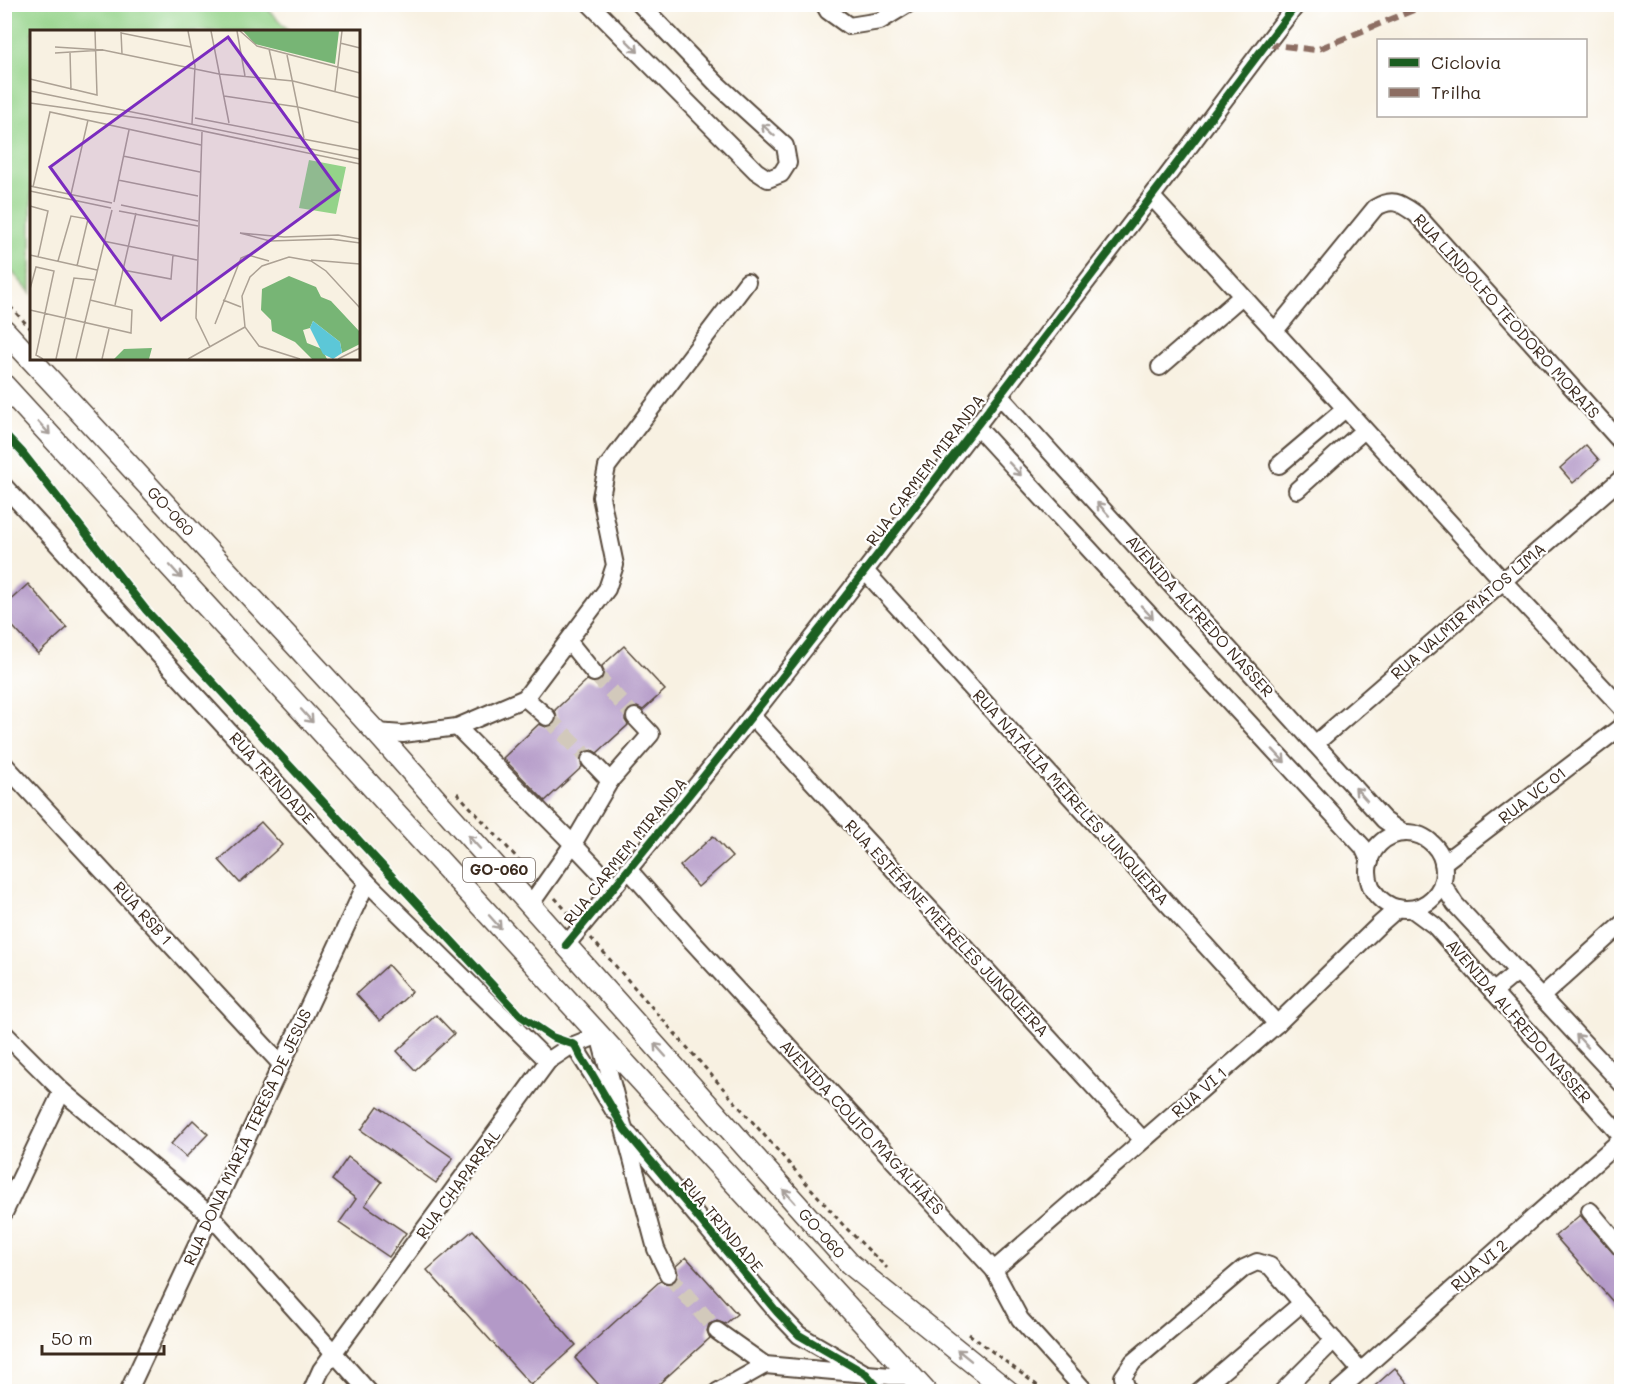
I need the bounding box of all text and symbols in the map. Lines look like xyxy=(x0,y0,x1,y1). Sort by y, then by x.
inset map xyxy=(30,30,360,360)
one-way arrow xyxy=(625,38,639,53)
legend xyxy=(1377,39,1587,117)
text: Ciclovia xyxy=(1431,50,1501,74)
text: Trilha xyxy=(1431,80,1481,104)
one-way arrow xyxy=(760,123,775,137)
street label: RUA LINDOLFO TEODORO MORAIS xyxy=(1410,209,1605,422)
street label: RUA CARMEM MIRANDA xyxy=(861,390,989,550)
one-way arrow xyxy=(37,420,51,435)
one-way arrow xyxy=(1008,461,1022,476)
street label: GO-060 xyxy=(143,481,200,540)
one-way arrow xyxy=(1096,502,1110,517)
street label: AVENIDA ALFREDO NASSER xyxy=(1122,530,1279,701)
street label: RUA VALMIR MATOS LIMA xyxy=(1386,538,1549,684)
one-way arrow xyxy=(168,564,182,579)
one-way arrow xyxy=(1140,605,1154,620)
street label: RUA NATÁLIA MEIRELES JUNQUEIRA xyxy=(969,684,1174,909)
one-way arrow xyxy=(300,708,314,723)
street label: RUA TRINDADE xyxy=(225,727,319,828)
one-way arrow xyxy=(1272,748,1286,763)
street label: RUA VC 01 xyxy=(1494,762,1570,828)
street label: RUA CARMEM MIRANDA xyxy=(558,772,691,929)
one-way arrow xyxy=(1354,787,1368,802)
street label: RUA ESTÉFANE MEIRELES JUNQUEIRA xyxy=(841,815,1054,1041)
one-way arrow xyxy=(467,835,481,850)
road number: GO-060 xyxy=(463,858,535,882)
street label: RUA RSB 1 xyxy=(109,876,177,949)
one-way arrow xyxy=(488,914,502,929)
street label: AVENIDA ALFREDO NASSER xyxy=(1442,934,1597,1107)
street label: RUA DONA MARIA TERESA DE JESUS xyxy=(178,1005,315,1268)
one-way arrow xyxy=(1575,1034,1589,1049)
street label: AVENIDA COUTO MAGALHÃES xyxy=(776,1035,949,1218)
one-way arrow xyxy=(653,1043,667,1058)
street label: RUA VI 1 xyxy=(1167,1062,1231,1121)
street label: RUA CHAPARRAL xyxy=(411,1124,505,1243)
street label: RUA TRINDADE xyxy=(677,1173,768,1276)
one-way arrow xyxy=(782,1188,796,1203)
street label: GO-060 xyxy=(794,1203,851,1262)
street label: RUA VI 2 xyxy=(1446,1234,1511,1295)
scale bar xyxy=(42,1318,164,1356)
text: 50 m xyxy=(51,1326,93,1350)
one-way arrow xyxy=(956,1348,972,1361)

